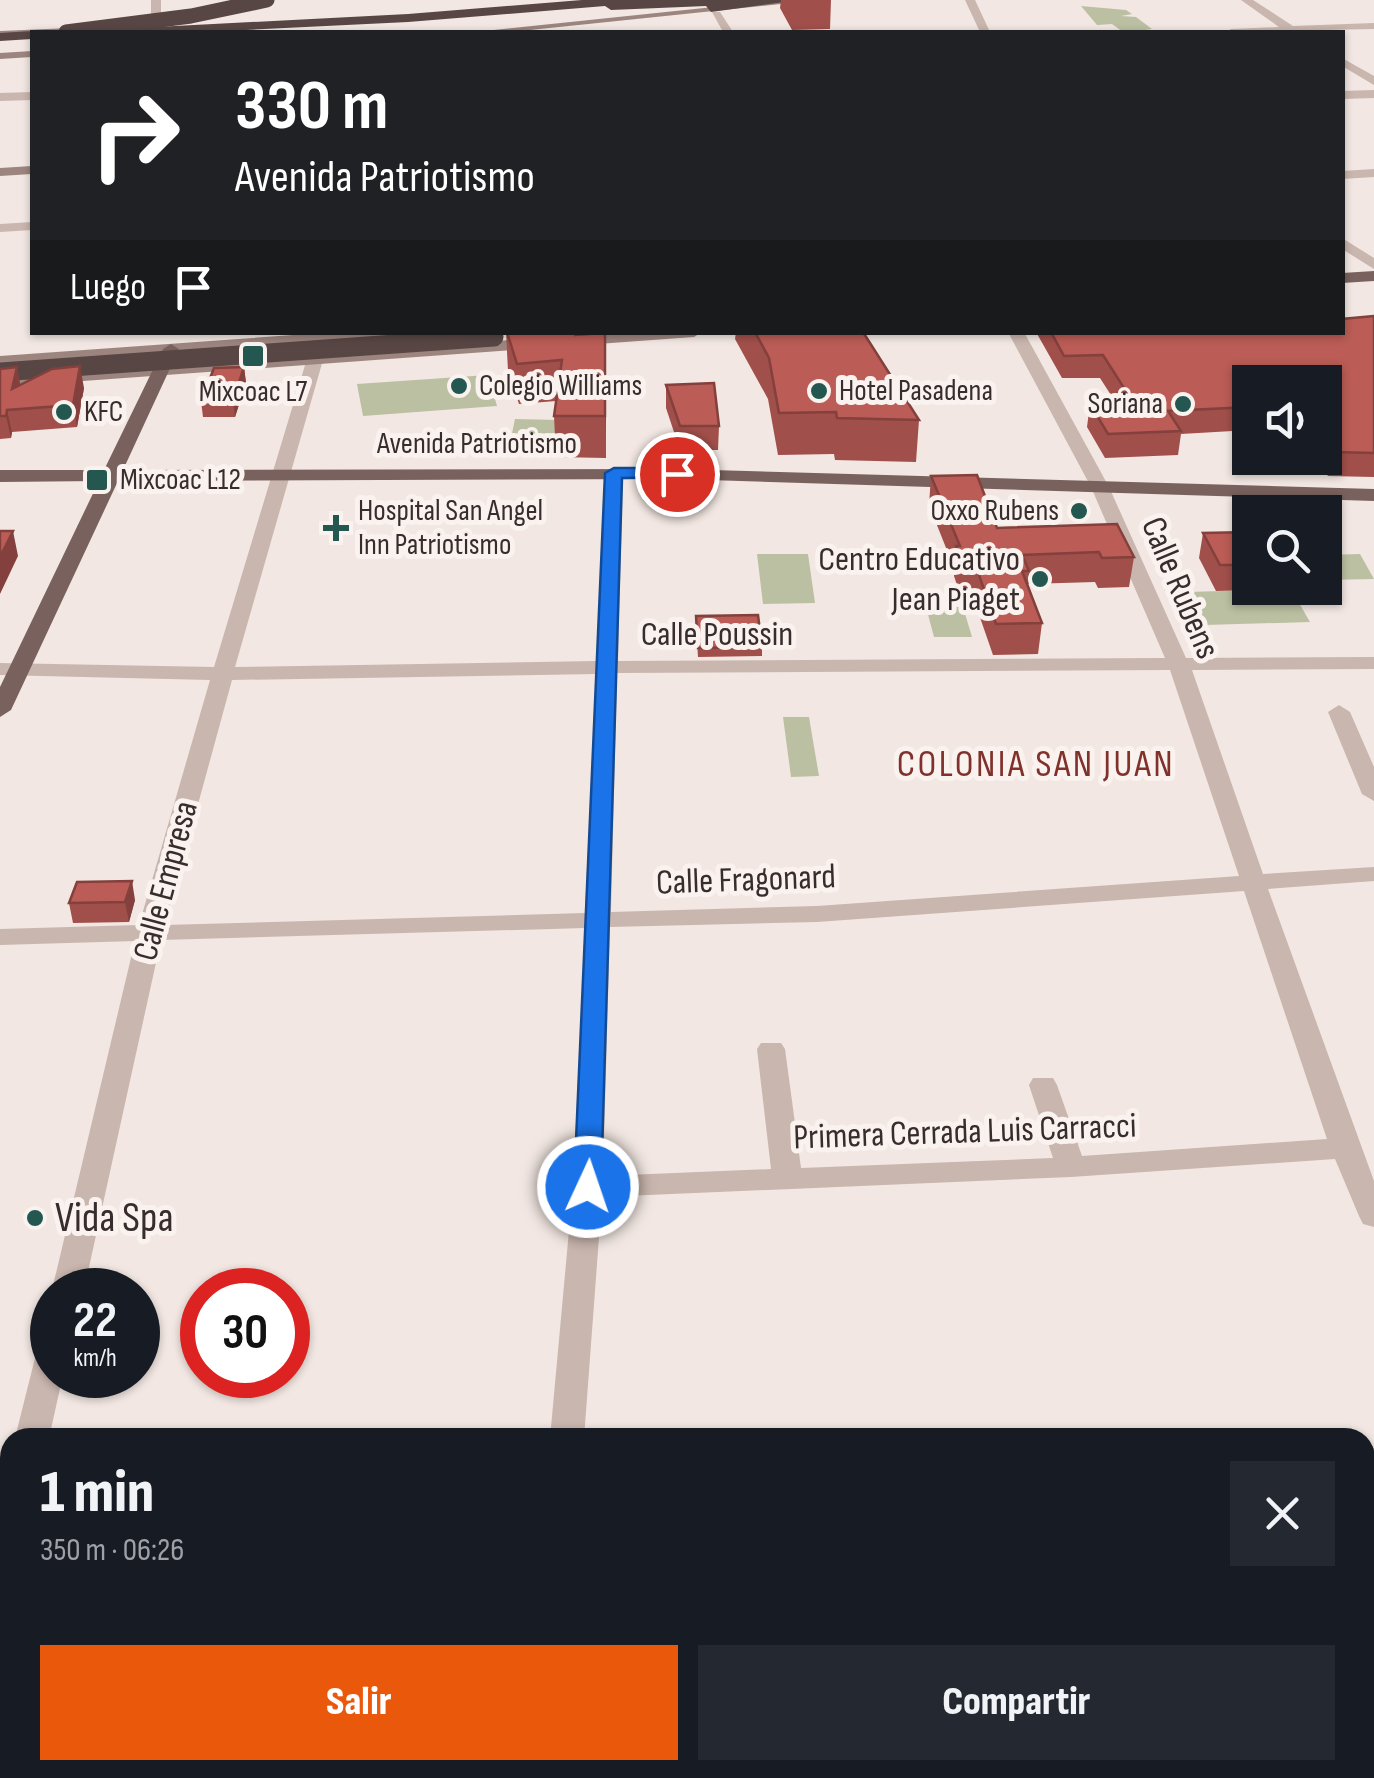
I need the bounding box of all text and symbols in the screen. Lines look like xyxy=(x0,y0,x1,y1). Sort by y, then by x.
text: 330 m xyxy=(235,65,388,149)
icon: right xyxy=(70,70,200,200)
text: Avenida Patriotismo xyxy=(235,150,535,205)
icon: arrive xyxy=(166,260,221,315)
text: Luego xyxy=(70,265,146,310)
marker: Mixcoac L7 xyxy=(240,343,266,369)
map controls xyxy=(1232,365,1342,605)
button: sound xyxy=(1232,365,1342,475)
place label: Colegio Williams xyxy=(479,368,642,404)
place label: Hotel Pasadena xyxy=(839,373,993,409)
place label: Mixcoac L7 xyxy=(199,374,307,410)
marker: Colegio Williams xyxy=(448,375,470,397)
marker: Hotel Pasadena xyxy=(808,380,830,402)
place label: Soriana xyxy=(1088,386,1163,422)
marker: Soriana xyxy=(1172,393,1194,415)
place label: KFC xyxy=(84,394,123,430)
marker: KFC xyxy=(53,401,75,423)
street label: Avenida Patriotismo xyxy=(376,426,577,462)
pin xyxy=(635,432,720,517)
icon: arrive xyxy=(650,447,705,502)
place label: Mixcoac L12 xyxy=(120,462,241,498)
marker: Mixcoac L12 xyxy=(84,467,110,493)
place label: Hospital San Angel Inn Patriotismo xyxy=(358,493,543,563)
place label: Oxxo Rubens xyxy=(930,493,1059,529)
button: search xyxy=(1232,495,1342,605)
marker: Oxxo Rubens xyxy=(1068,500,1090,522)
street label: Calle Rubens xyxy=(1131,511,1229,665)
marker: Hospital San Angel Inn Patriotismo xyxy=(323,515,349,541)
place label: Centro Educativo Jean Piaget xyxy=(818,538,1020,621)
marker: Centro Educativo Jean Piaget xyxy=(1029,568,1051,590)
street label: Calle Poussin xyxy=(641,613,793,656)
district label: COLONIA SAN JUAN xyxy=(897,742,1175,787)
street label: Calle Empresa xyxy=(124,797,208,965)
street label: Calle Fragonard xyxy=(656,855,836,905)
street label: Primera Cerrada Luis Carracci xyxy=(793,1105,1137,1159)
position arrow xyxy=(536,1135,640,1239)
place label: Vida Spa xyxy=(55,1193,174,1244)
marker: Vida Spa xyxy=(24,1207,46,1229)
speed limit sign: 30 xyxy=(180,1268,310,1398)
text: 22 xyxy=(73,1291,117,1351)
text: km/h xyxy=(73,1343,117,1374)
text: 1 min xyxy=(40,1457,154,1529)
button: close xyxy=(1230,1461,1335,1566)
text: 350 m · 06:26 xyxy=(40,1531,184,1570)
button: Salir xyxy=(40,1645,678,1760)
button: Compartir xyxy=(698,1645,1335,1760)

